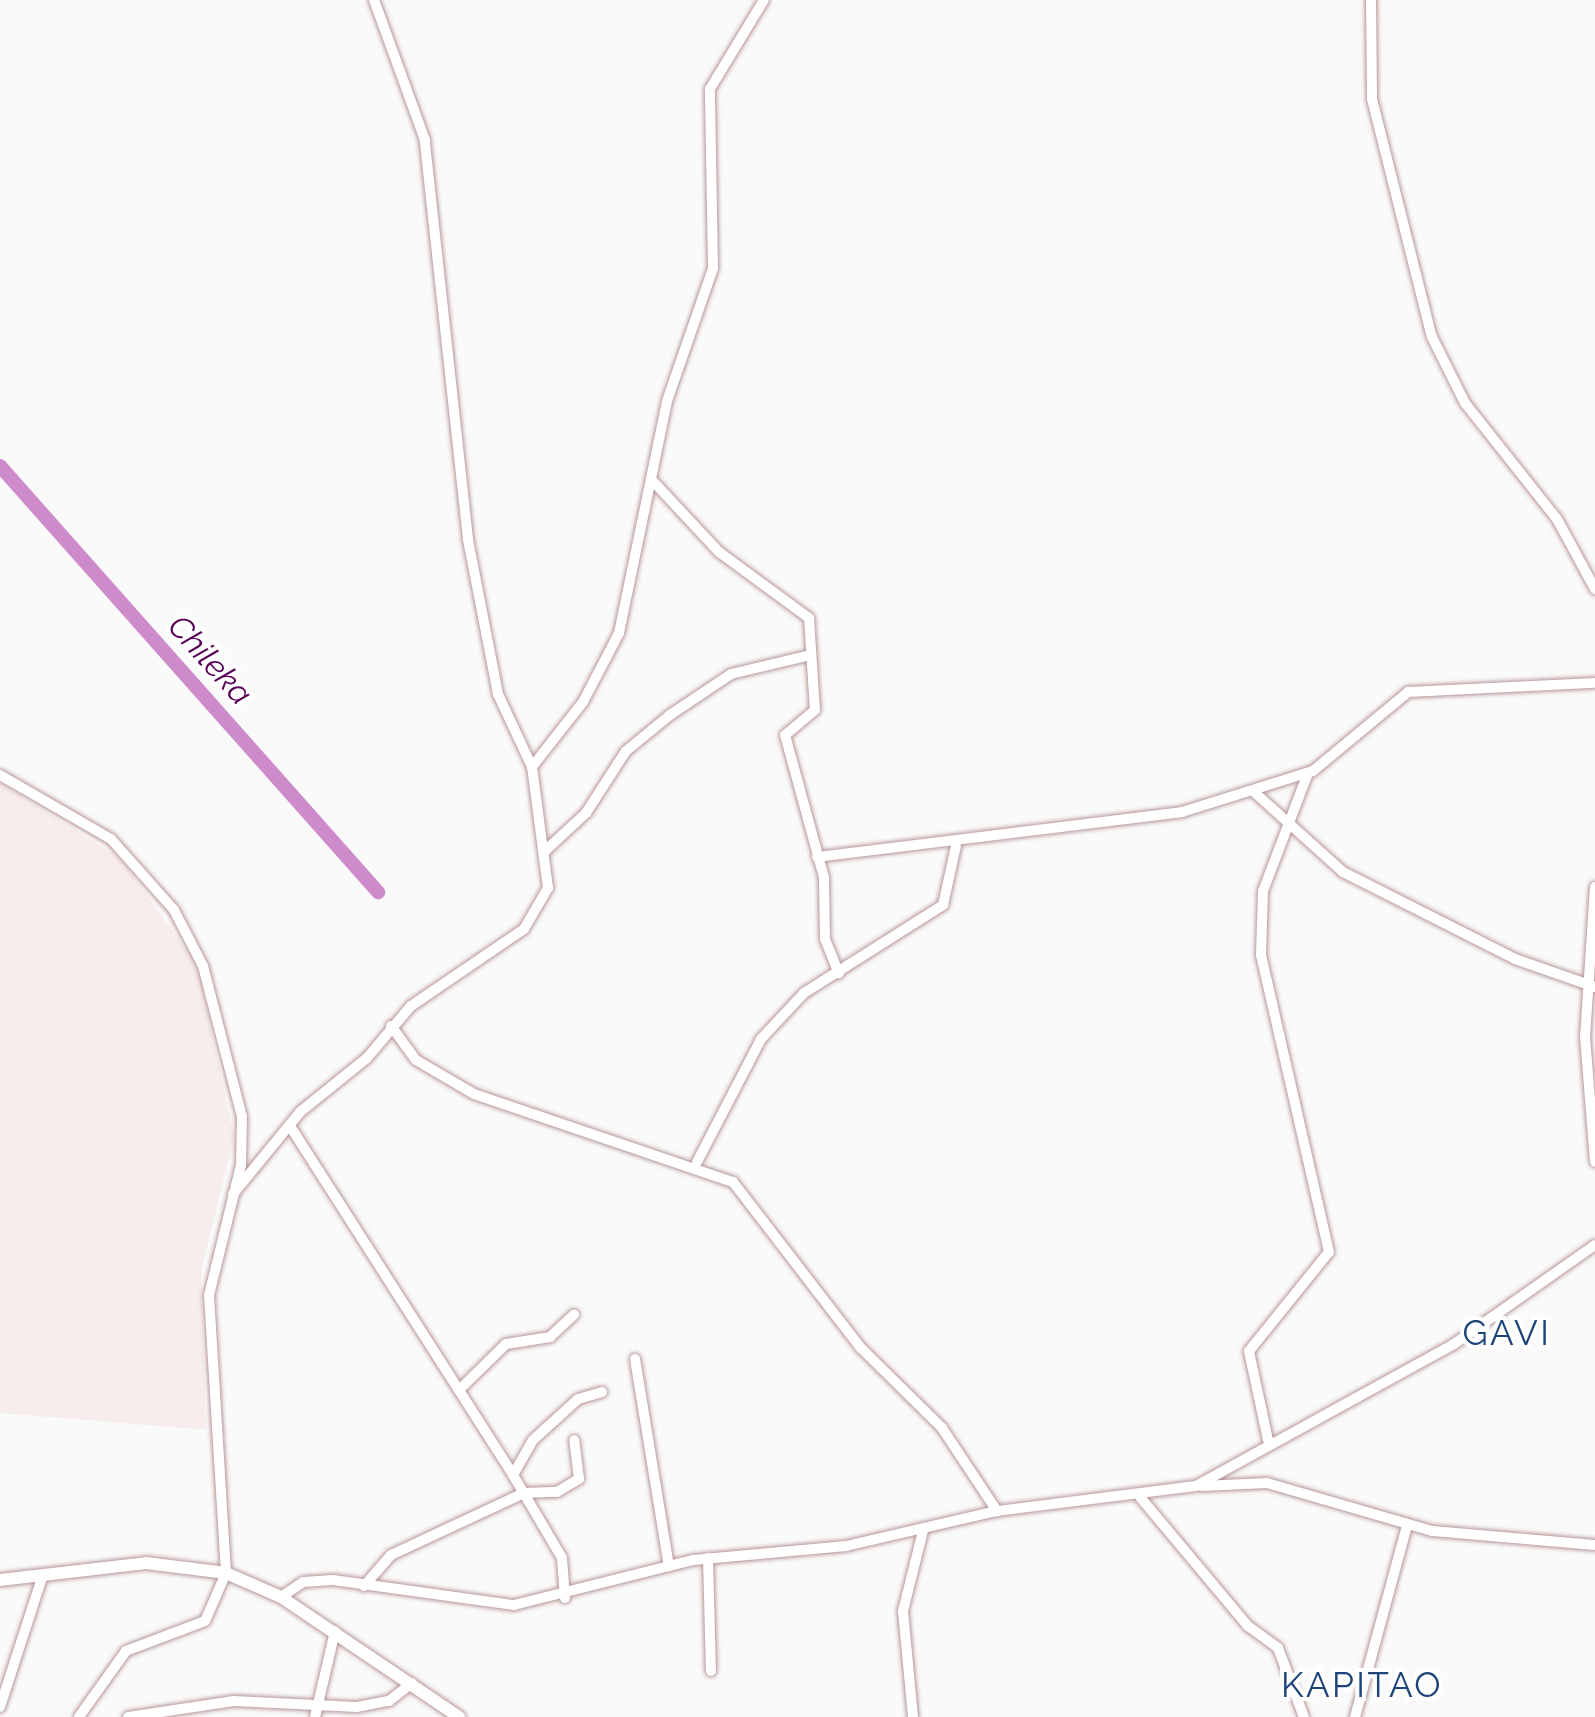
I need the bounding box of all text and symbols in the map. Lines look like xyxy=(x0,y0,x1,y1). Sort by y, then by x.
water label: Chileka xyxy=(160,607,260,713)
district label: GAVI xyxy=(1462,1312,1552,1354)
district label: KAPITAO xyxy=(1281,1664,1443,1706)

